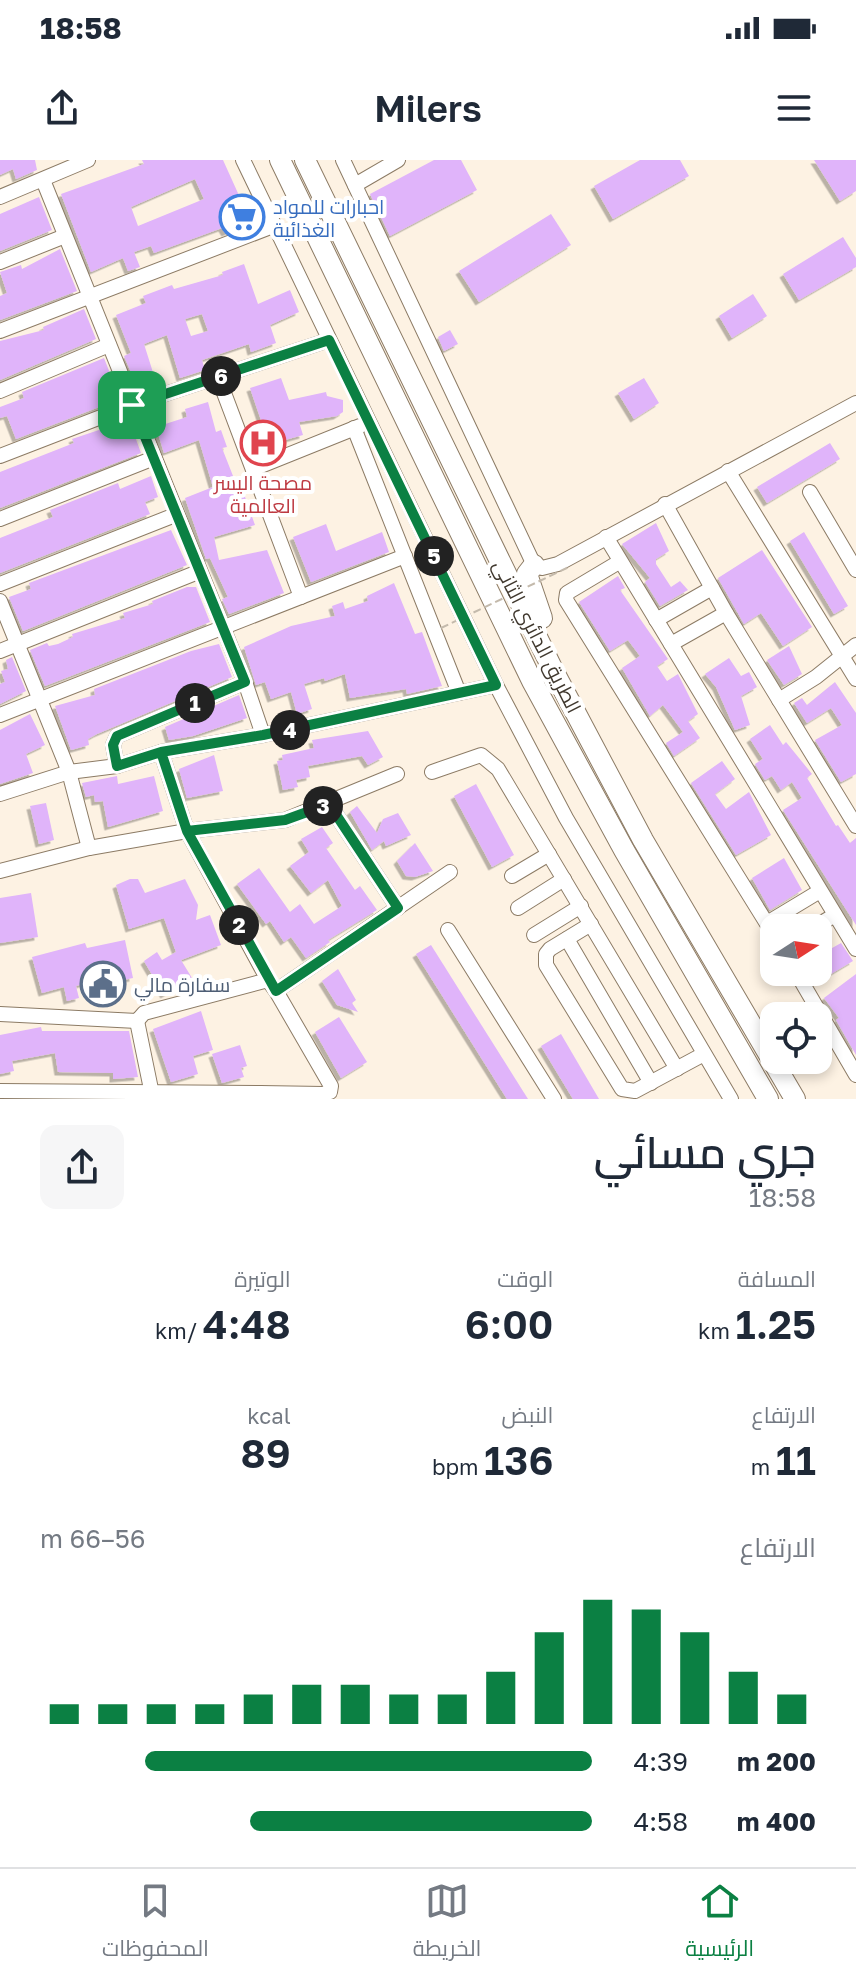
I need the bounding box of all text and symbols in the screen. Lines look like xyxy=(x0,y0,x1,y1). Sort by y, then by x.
text: 18:58 xyxy=(40,10,122,46)
icon: share xyxy=(40,86,84,130)
icon: menu xyxy=(772,86,816,130)
text: Milers xyxy=(374,87,482,130)
supermarket icon: احبارات للمواد الغذائية xyxy=(218,193,266,241)
place label: احبارات للمواد الغذائية xyxy=(273,194,384,241)
pin: 6 xyxy=(201,356,241,396)
text: 6 xyxy=(214,362,228,389)
pin xyxy=(98,371,166,439)
icon: arrive xyxy=(110,383,154,427)
hospital icon: مصحة اليسر العالمية xyxy=(239,419,287,467)
place label: مصحة اليسر العالمية xyxy=(213,470,312,517)
pin: 5 xyxy=(414,536,454,576)
text: 5 xyxy=(427,542,441,569)
street label: الطريق الدائري الثاني xyxy=(485,555,587,719)
pin: 1 xyxy=(175,683,215,723)
text: 1 xyxy=(189,689,201,716)
pin: 4 xyxy=(270,710,310,750)
text: 4 xyxy=(283,716,297,743)
pin: 3 xyxy=(303,786,343,826)
text: 3 xyxy=(316,792,330,819)
pin: 2 xyxy=(219,905,259,945)
text: 2 xyxy=(232,911,246,938)
north arrow xyxy=(760,914,832,986)
map controls xyxy=(760,914,832,1074)
public building icon: سفارة مالي xyxy=(79,960,127,1008)
place label: سفارة مالي xyxy=(134,972,230,1001)
button: locate xyxy=(760,1002,832,1074)
button: share xyxy=(40,1125,124,1209)
text: جري مسائي xyxy=(594,1125,816,1178)
text: 18:58 xyxy=(749,1182,816,1213)
text: الوتيرة xyxy=(234,1265,291,1292)
text: الوقت xyxy=(497,1265,553,1292)
text: المسافة xyxy=(738,1265,816,1292)
text: 4:48 xyxy=(203,1300,291,1348)
text: 6:00 xyxy=(465,1300,553,1348)
text: 1.25 xyxy=(736,1300,816,1348)
text: /km xyxy=(155,1317,203,1344)
text: km xyxy=(698,1317,736,1344)
text: النبض xyxy=(502,1401,553,1428)
text: الارتفاع xyxy=(752,1401,816,1428)
text: kcal xyxy=(247,1402,291,1429)
text: 89 xyxy=(241,1429,291,1477)
text: 136 xyxy=(484,1436,553,1484)
text: 11 xyxy=(776,1436,816,1484)
text: bpm xyxy=(432,1453,484,1480)
text: m xyxy=(751,1453,776,1480)
text: 56–66 m xyxy=(40,1523,146,1554)
text: الارتفاع xyxy=(740,1532,816,1563)
text: 4:39 xyxy=(633,1746,688,1777)
text: 200 m xyxy=(737,1746,816,1777)
text: 4:58 xyxy=(633,1806,688,1837)
text: 400 m xyxy=(737,1806,816,1837)
tab: المحفوظات xyxy=(102,1879,209,1969)
tab: الخريطة xyxy=(413,1879,481,1969)
tab: الرئيسية xyxy=(685,1879,754,1969)

